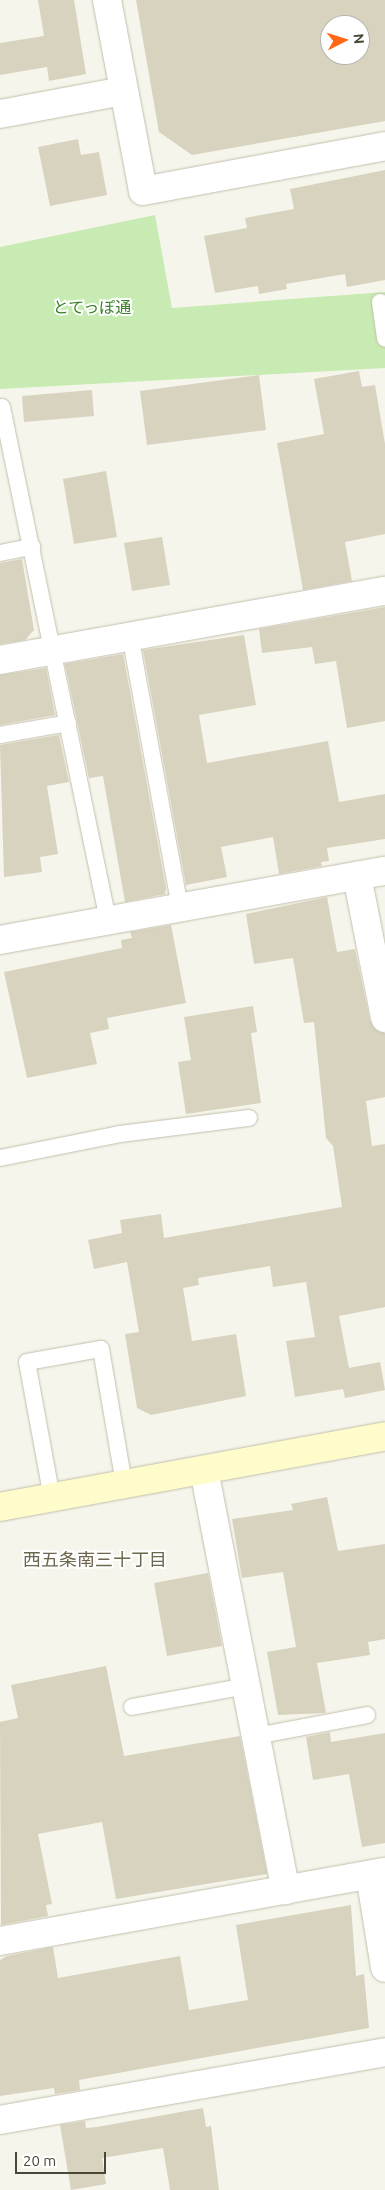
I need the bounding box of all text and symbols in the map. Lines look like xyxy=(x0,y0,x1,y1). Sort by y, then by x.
north arrow xyxy=(320,15,370,65)
text: N xyxy=(351,33,367,45)
park label: とてっぽ通 xyxy=(52,297,132,317)
district label: 西五条南三十丁目 xyxy=(23,1548,167,1570)
scale bar xyxy=(18,2142,109,2174)
text: 20 m xyxy=(23,2152,56,2169)

